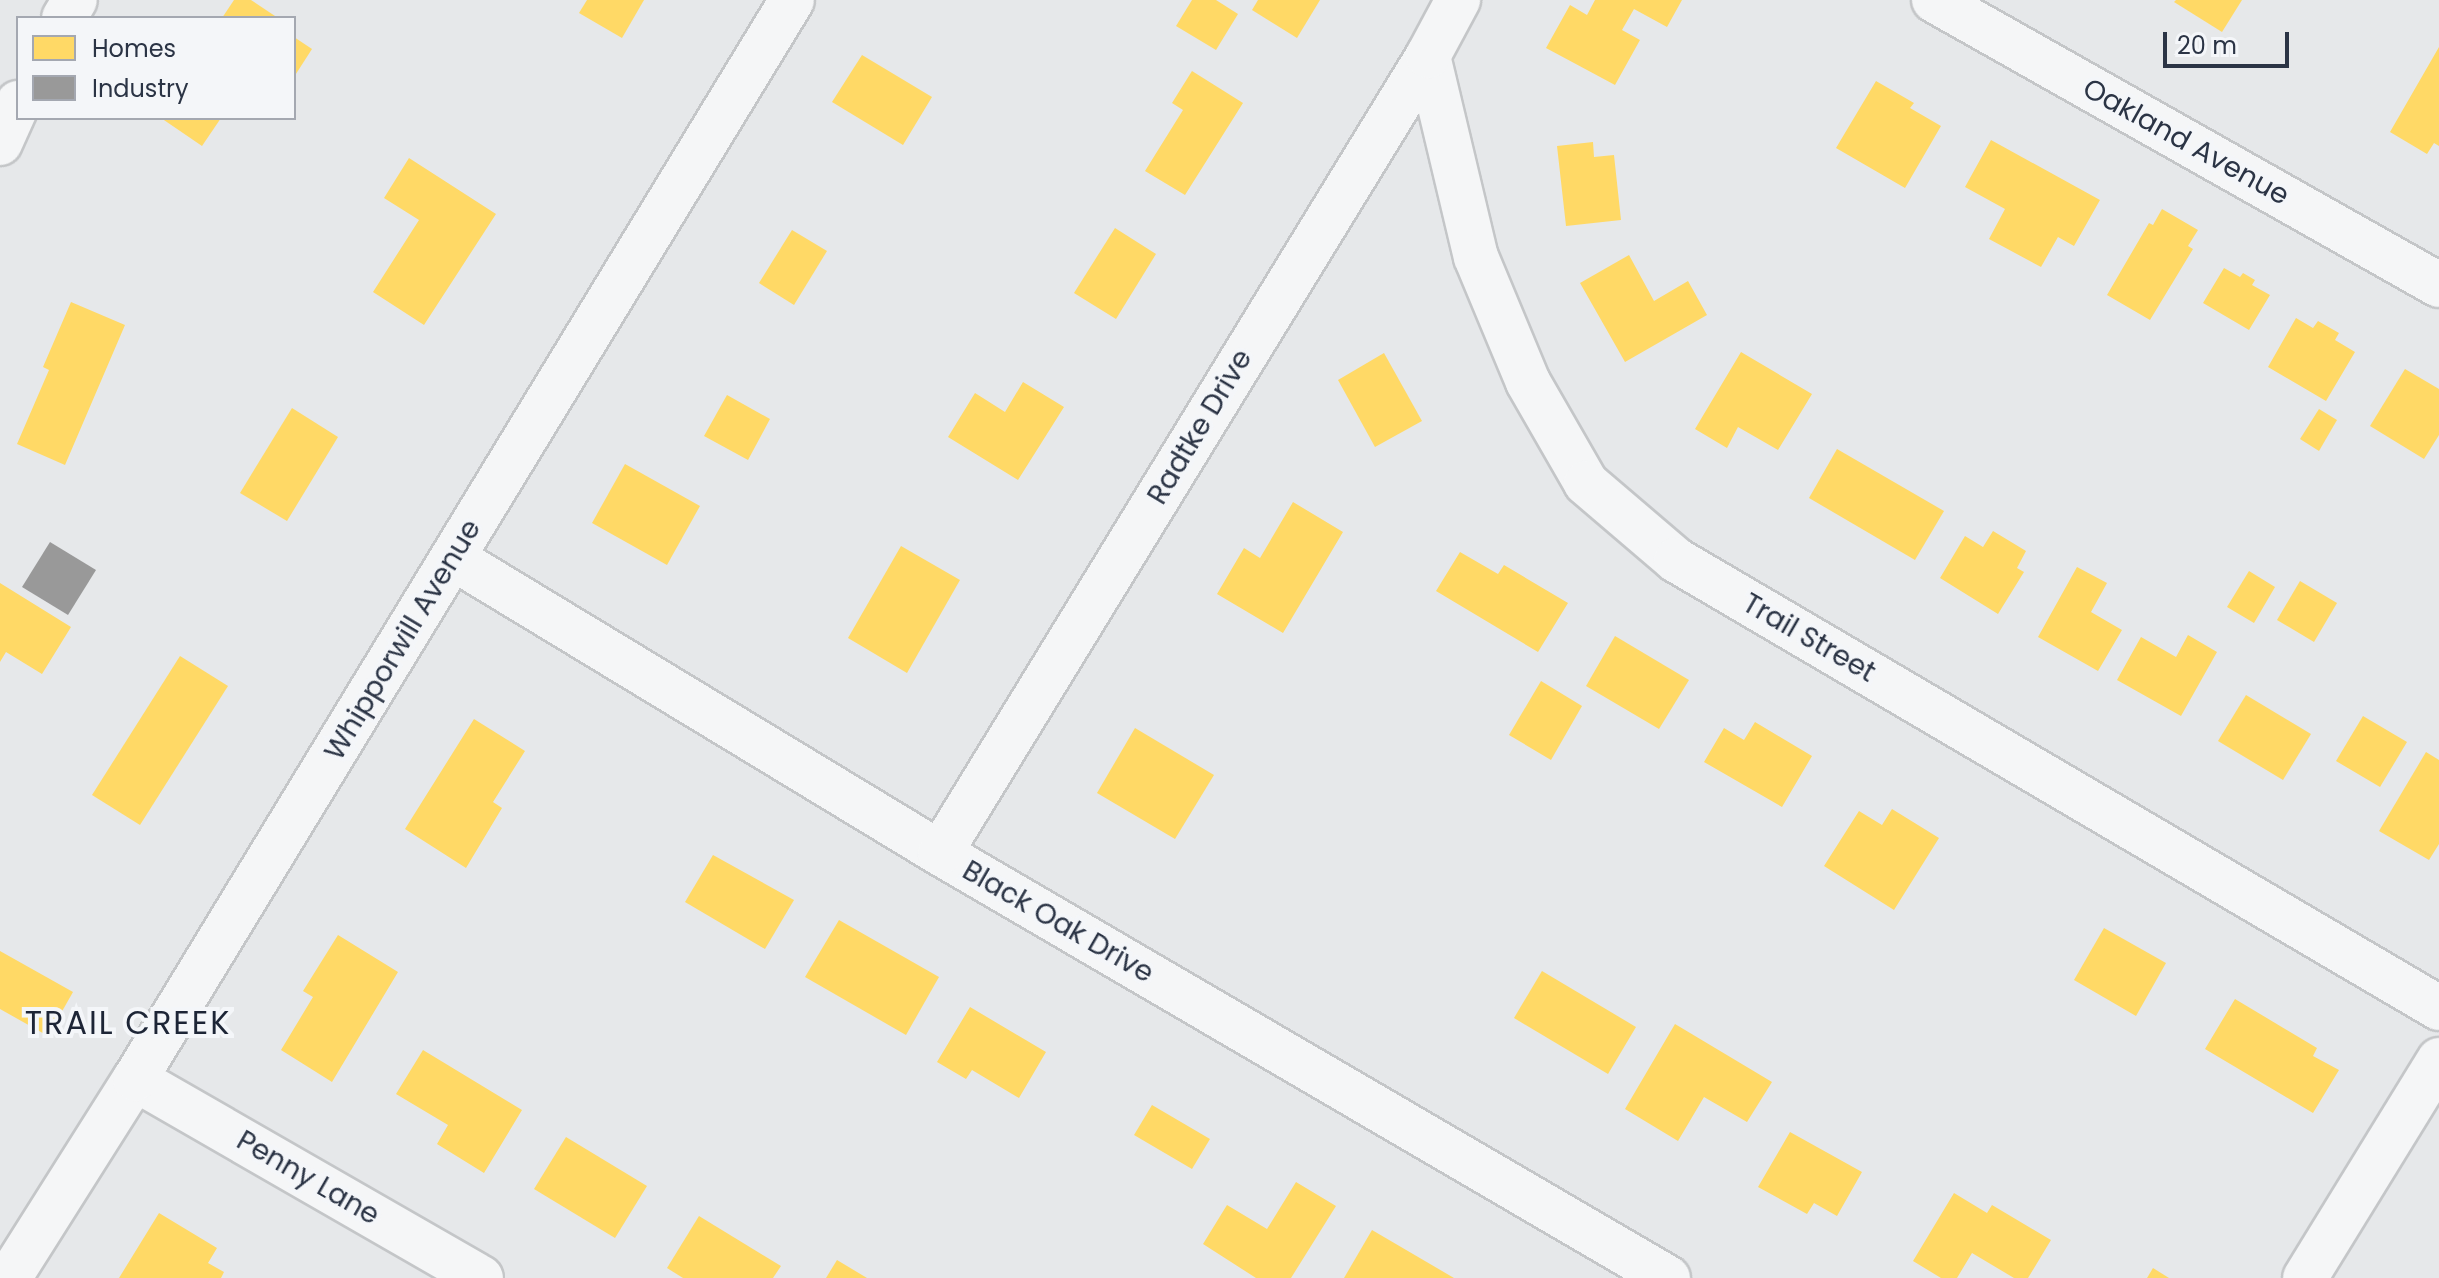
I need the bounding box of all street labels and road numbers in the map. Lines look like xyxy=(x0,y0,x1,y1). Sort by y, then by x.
street label: Oakland Avenue xyxy=(2077,71,2295,213)
street label: Radtke Drive xyxy=(1141,344,1259,510)
street label: Whipporwill Avenue xyxy=(318,514,488,766)
street label: Trail Street xyxy=(1737,587,1881,689)
street label: Black Oak Drive xyxy=(957,854,1159,990)
street label: Penny Lane xyxy=(231,1124,385,1232)

